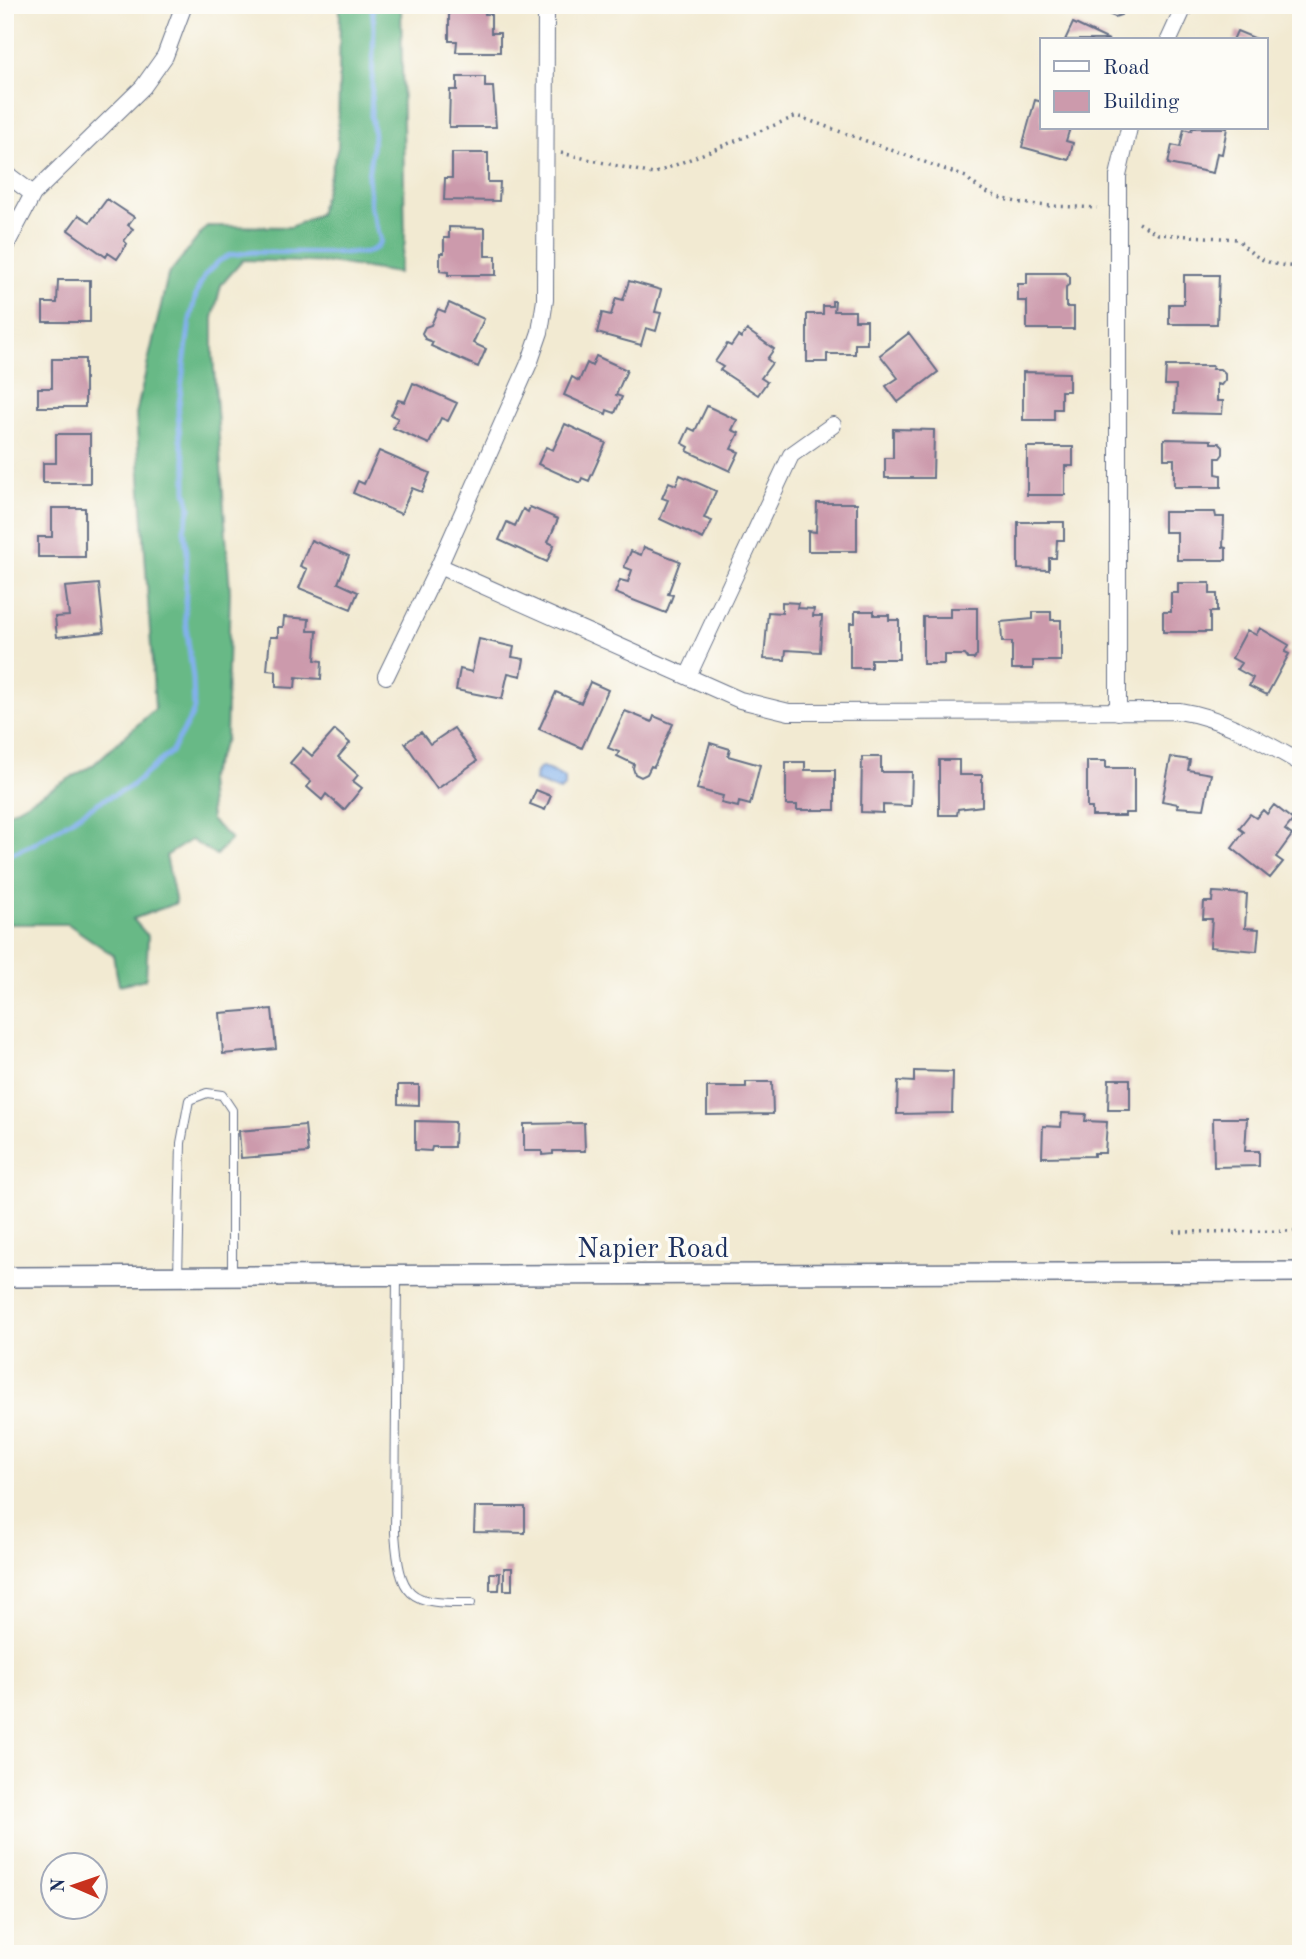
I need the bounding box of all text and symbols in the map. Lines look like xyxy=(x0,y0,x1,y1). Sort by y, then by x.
legend xyxy=(1040,38,1268,130)
text: Road xyxy=(1103,58,1150,79)
text: Building xyxy=(1103,92,1180,113)
street label: Napier Road xyxy=(577,1236,729,1264)
north arrow xyxy=(38,1850,108,1920)
text: N xyxy=(50,1877,69,1893)

